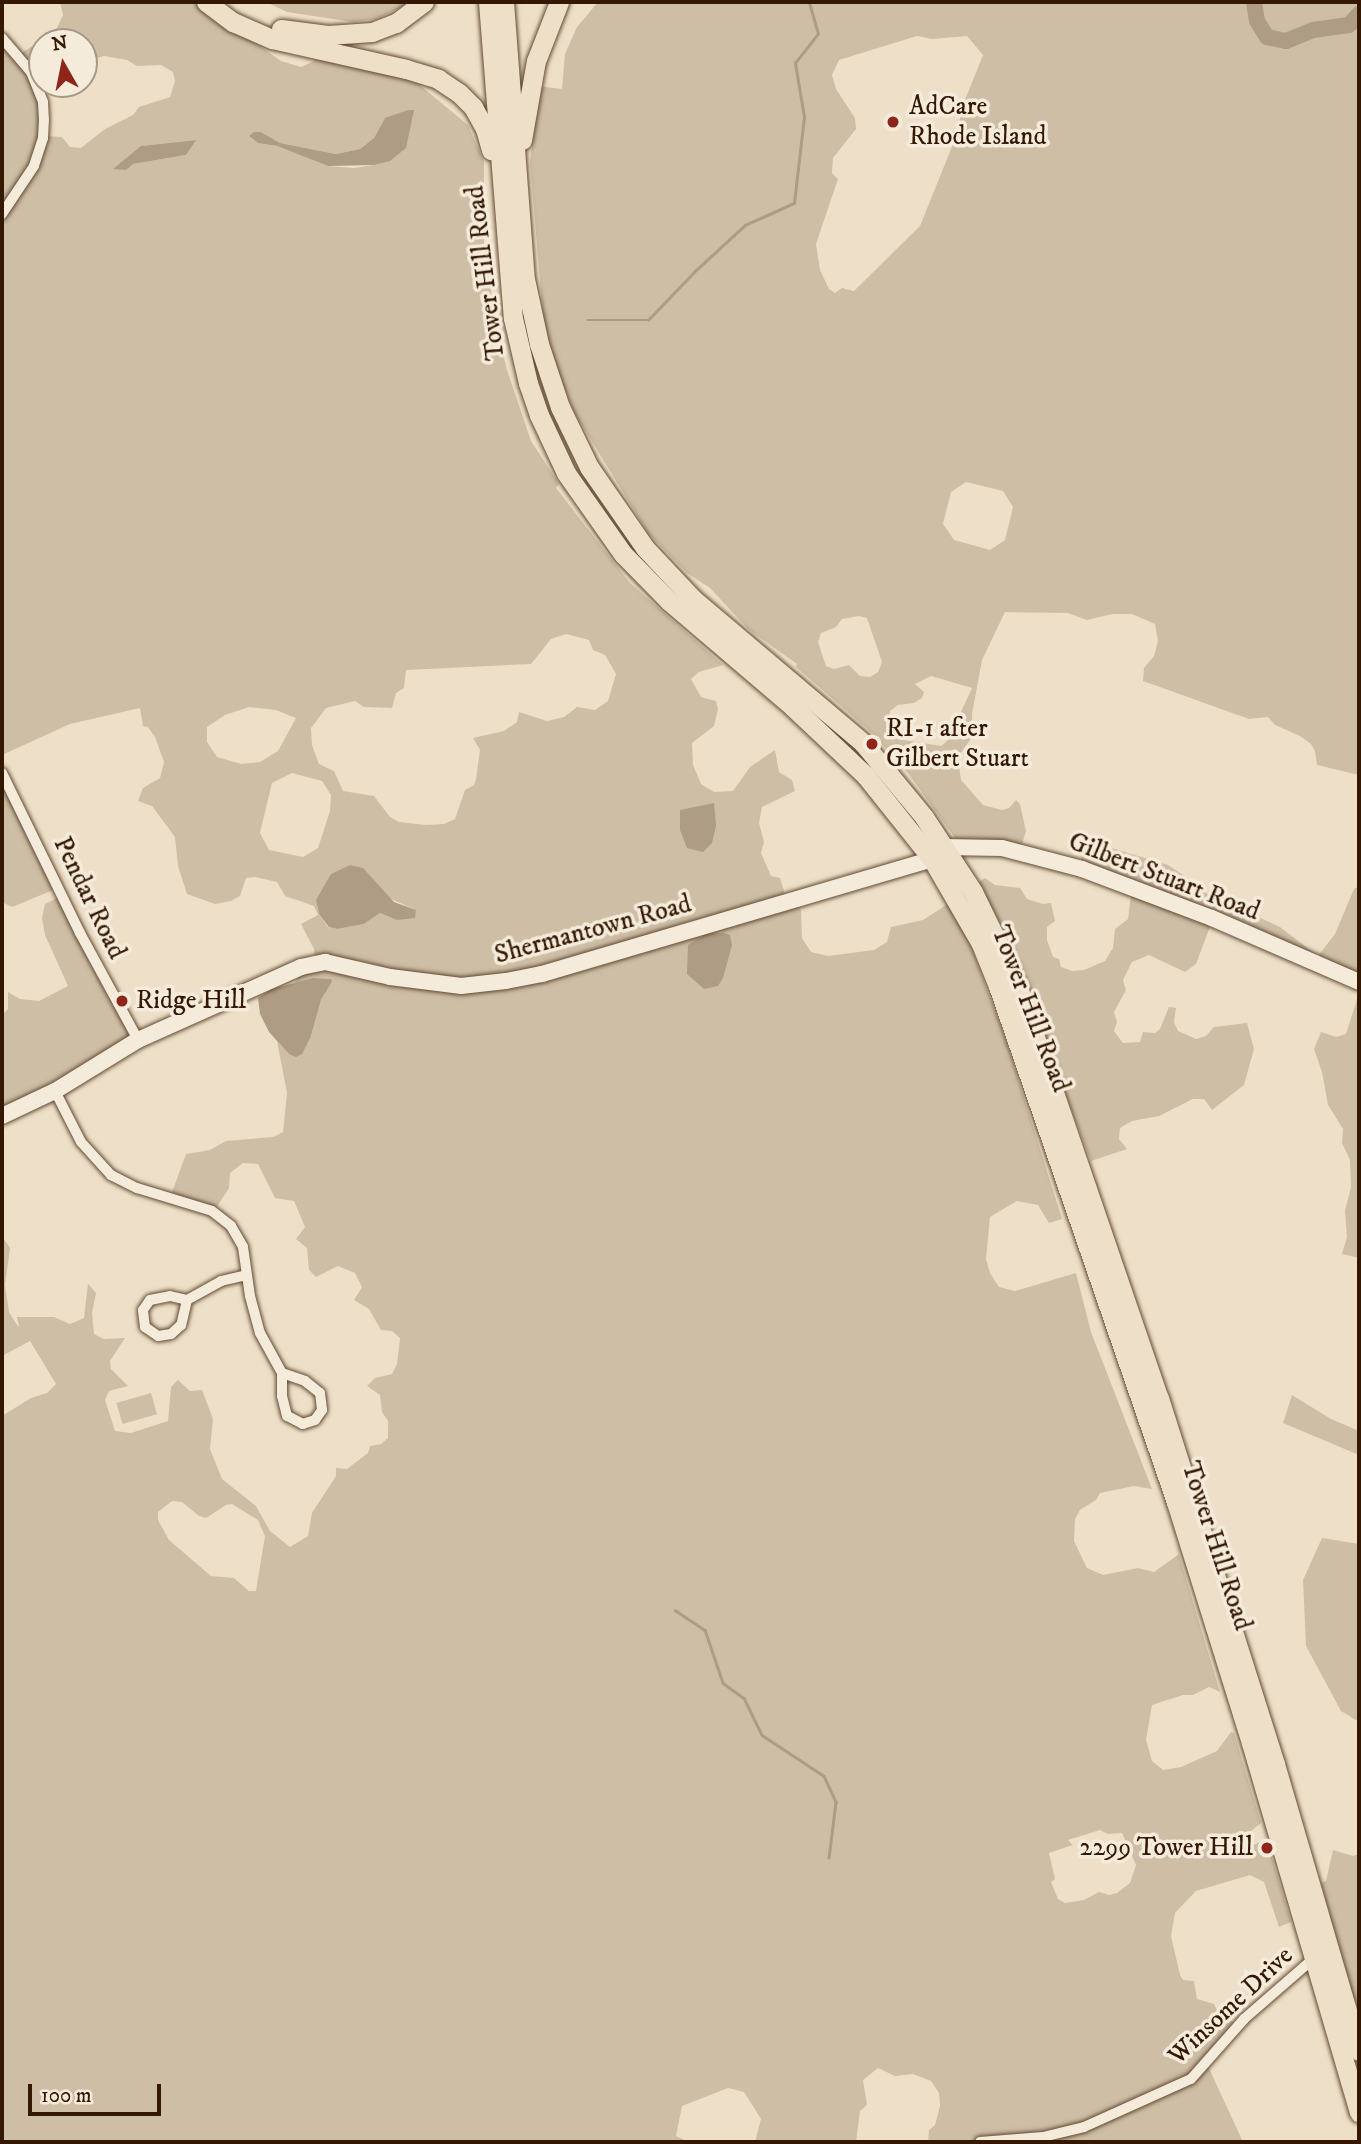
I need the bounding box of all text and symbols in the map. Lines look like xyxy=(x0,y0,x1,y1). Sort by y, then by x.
north arrow xyxy=(28,28,98,98)
text: N xyxy=(50,31,69,56)
place label: AdCare Rhode Island xyxy=(909,91,1047,152)
marker: AdCare Rhode Island xyxy=(883,112,903,132)
street label: Tower Hill Road xyxy=(460,184,512,362)
place label: RI-1 after Gilbert Stuart xyxy=(886,713,1029,774)
marker: RI-1 after Gilbert Stuart xyxy=(864,736,880,752)
street label: Gilbert Stuart Road xyxy=(1064,826,1264,928)
street label: Pendar Road xyxy=(46,832,132,964)
street label: Shermantown Road xyxy=(491,889,695,971)
street label: Tower Hill Road xyxy=(984,921,1076,1097)
place label: Ridge Hill xyxy=(136,985,246,1017)
marker: Ridge Hill xyxy=(114,993,130,1009)
street label: Tower Hill Road xyxy=(1174,1458,1258,1634)
place label: 2299 Tower Hill xyxy=(1080,1832,1253,1864)
marker: 2299 Tower Hill xyxy=(1259,1840,1275,1856)
street label: Winsome Drive xyxy=(1162,1940,1300,2072)
scale bar xyxy=(32,2070,164,2114)
text: 100 m xyxy=(41,2083,92,2109)

